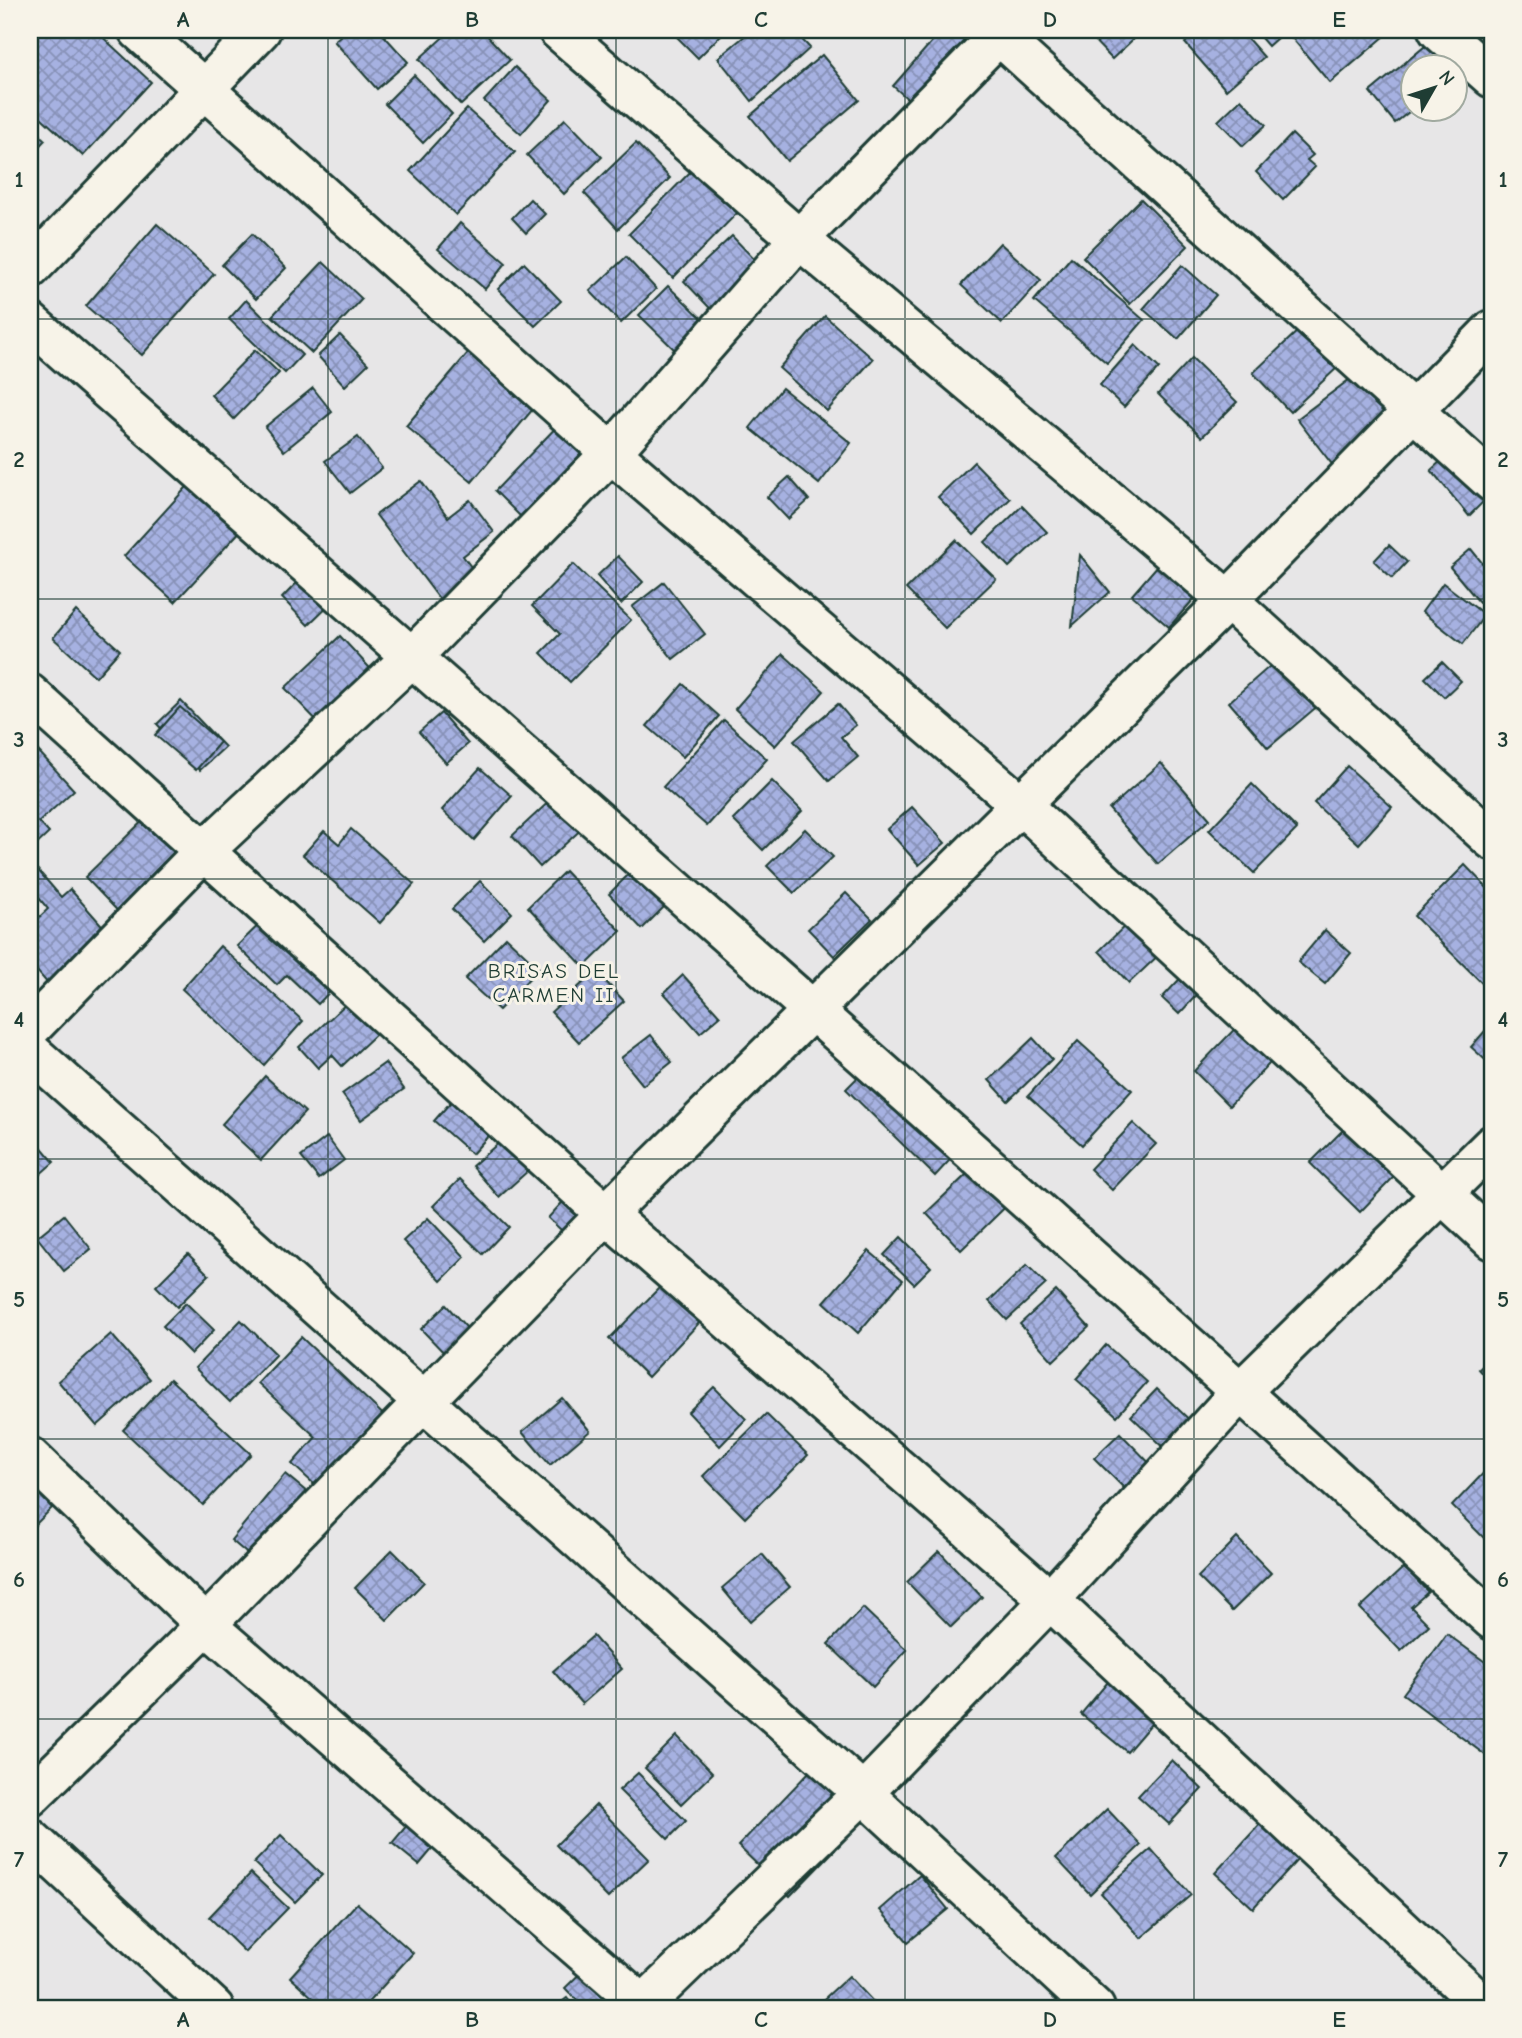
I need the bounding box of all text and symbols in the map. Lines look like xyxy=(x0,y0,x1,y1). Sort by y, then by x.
text: A xyxy=(177,6,190,33)
text: B xyxy=(465,6,479,33)
text: C xyxy=(754,6,768,33)
text: D xyxy=(1043,6,1057,33)
text: E xyxy=(1332,6,1346,33)
north arrow xyxy=(1400,52,1470,122)
text: N xyxy=(1434,66,1459,90)
text: 1 xyxy=(14,166,24,193)
text: 1 xyxy=(1498,166,1508,193)
text: 2 xyxy=(13,446,25,473)
text: 2 xyxy=(1497,446,1509,473)
text: 3 xyxy=(13,726,25,753)
text: 3 xyxy=(1497,726,1509,753)
district label: BRISAS DEL CARMEN II xyxy=(488,959,620,1007)
text: 4 xyxy=(14,1006,25,1033)
text: 4 xyxy=(1498,1006,1509,1033)
text: 5 xyxy=(13,1286,25,1313)
text: 5 xyxy=(1497,1286,1509,1313)
text: 6 xyxy=(13,1566,25,1593)
text: 6 xyxy=(1497,1566,1509,1593)
text: 7 xyxy=(14,1846,25,1873)
text: 7 xyxy=(1498,1846,1509,1873)
text: A xyxy=(177,2006,190,2033)
text: B xyxy=(465,2006,479,2033)
text: C xyxy=(754,2006,768,2033)
text: D xyxy=(1043,2006,1057,2033)
text: E xyxy=(1332,2006,1346,2033)

